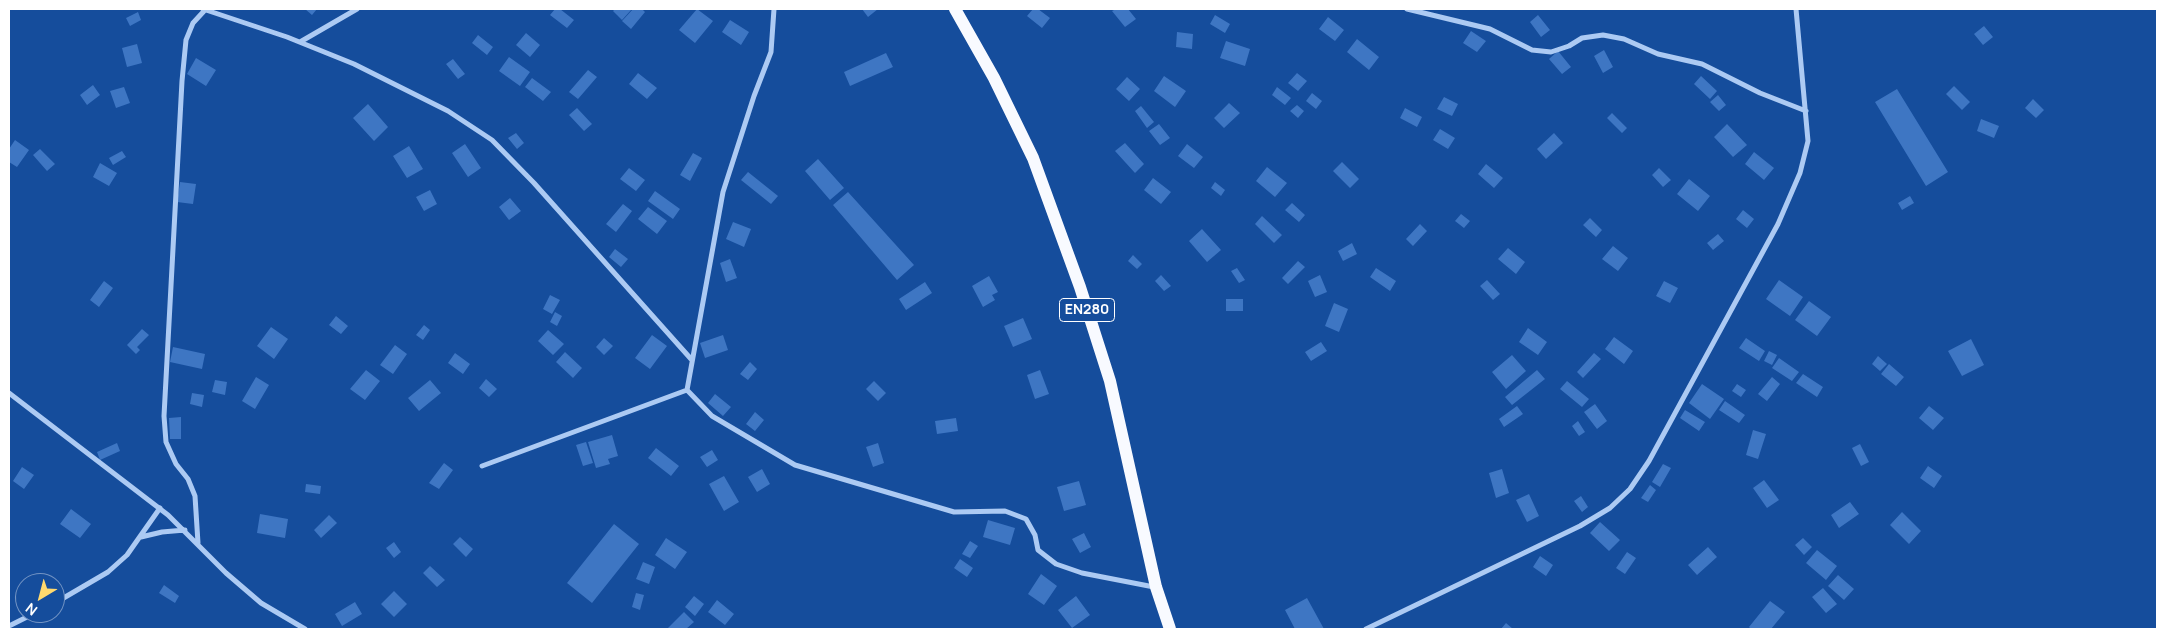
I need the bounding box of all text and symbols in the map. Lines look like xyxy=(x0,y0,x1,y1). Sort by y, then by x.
road number: EN280 xyxy=(1060,298,1114,322)
north arrow xyxy=(15,573,65,623)
text: N xyxy=(22,599,41,620)

